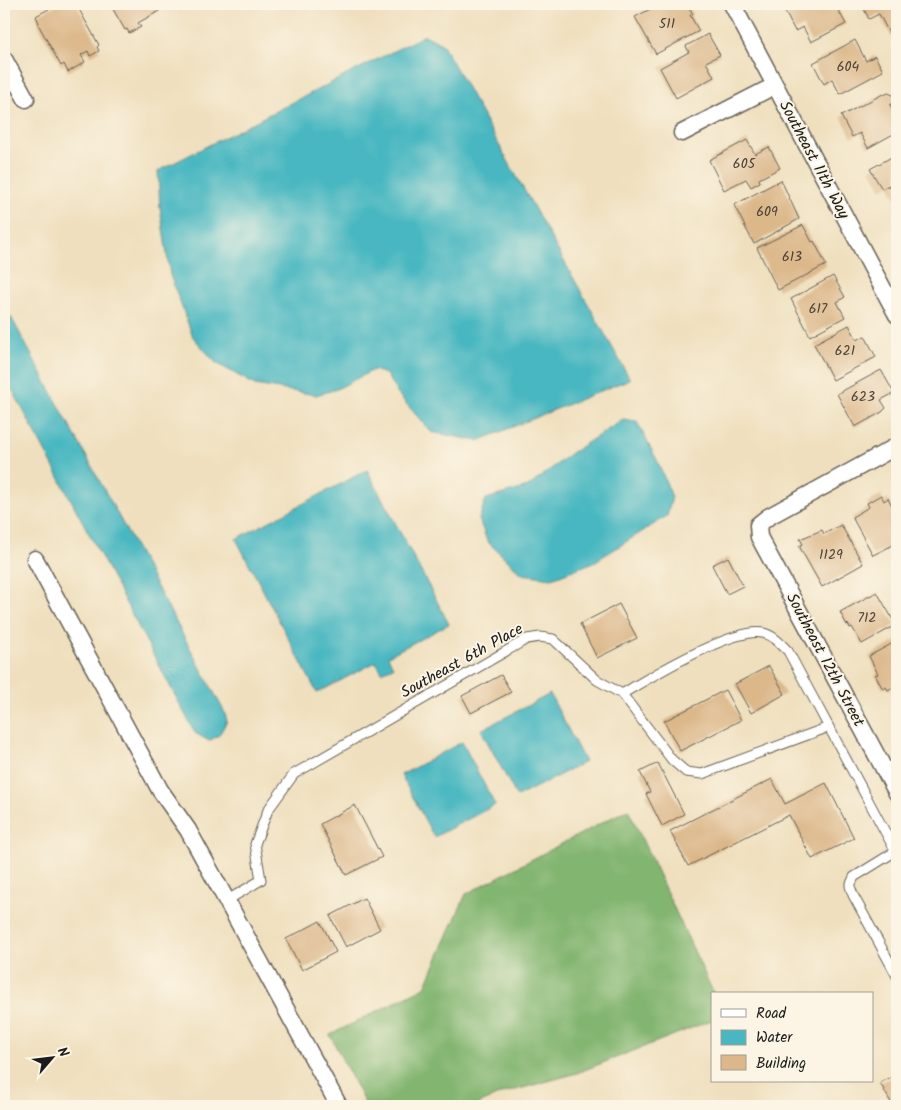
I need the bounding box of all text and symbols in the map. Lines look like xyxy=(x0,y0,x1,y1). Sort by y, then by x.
house number: 511 xyxy=(659,13,675,35)
house number: 604 xyxy=(837,56,860,78)
street label: Southeast 11th Way xyxy=(772,96,856,224)
house number: 605 xyxy=(733,153,757,175)
house number: 609 xyxy=(756,201,778,223)
house number: 613 xyxy=(782,246,802,268)
house number: 617 xyxy=(809,298,828,320)
house number: 621 xyxy=(835,340,855,362)
house number: 623 xyxy=(851,386,875,408)
house number: 1129 xyxy=(819,544,843,566)
street label: Southeast 12th Street xyxy=(779,589,871,732)
house number: 712 xyxy=(858,607,876,629)
street label: Southeast 6th Place xyxy=(396,617,528,705)
legend xyxy=(711,992,874,1082)
text: Road xyxy=(756,1002,787,1026)
text: Water xyxy=(756,1026,793,1050)
north arrow xyxy=(28,1032,78,1082)
text: N xyxy=(51,1043,74,1062)
text: Building xyxy=(756,1052,806,1076)

